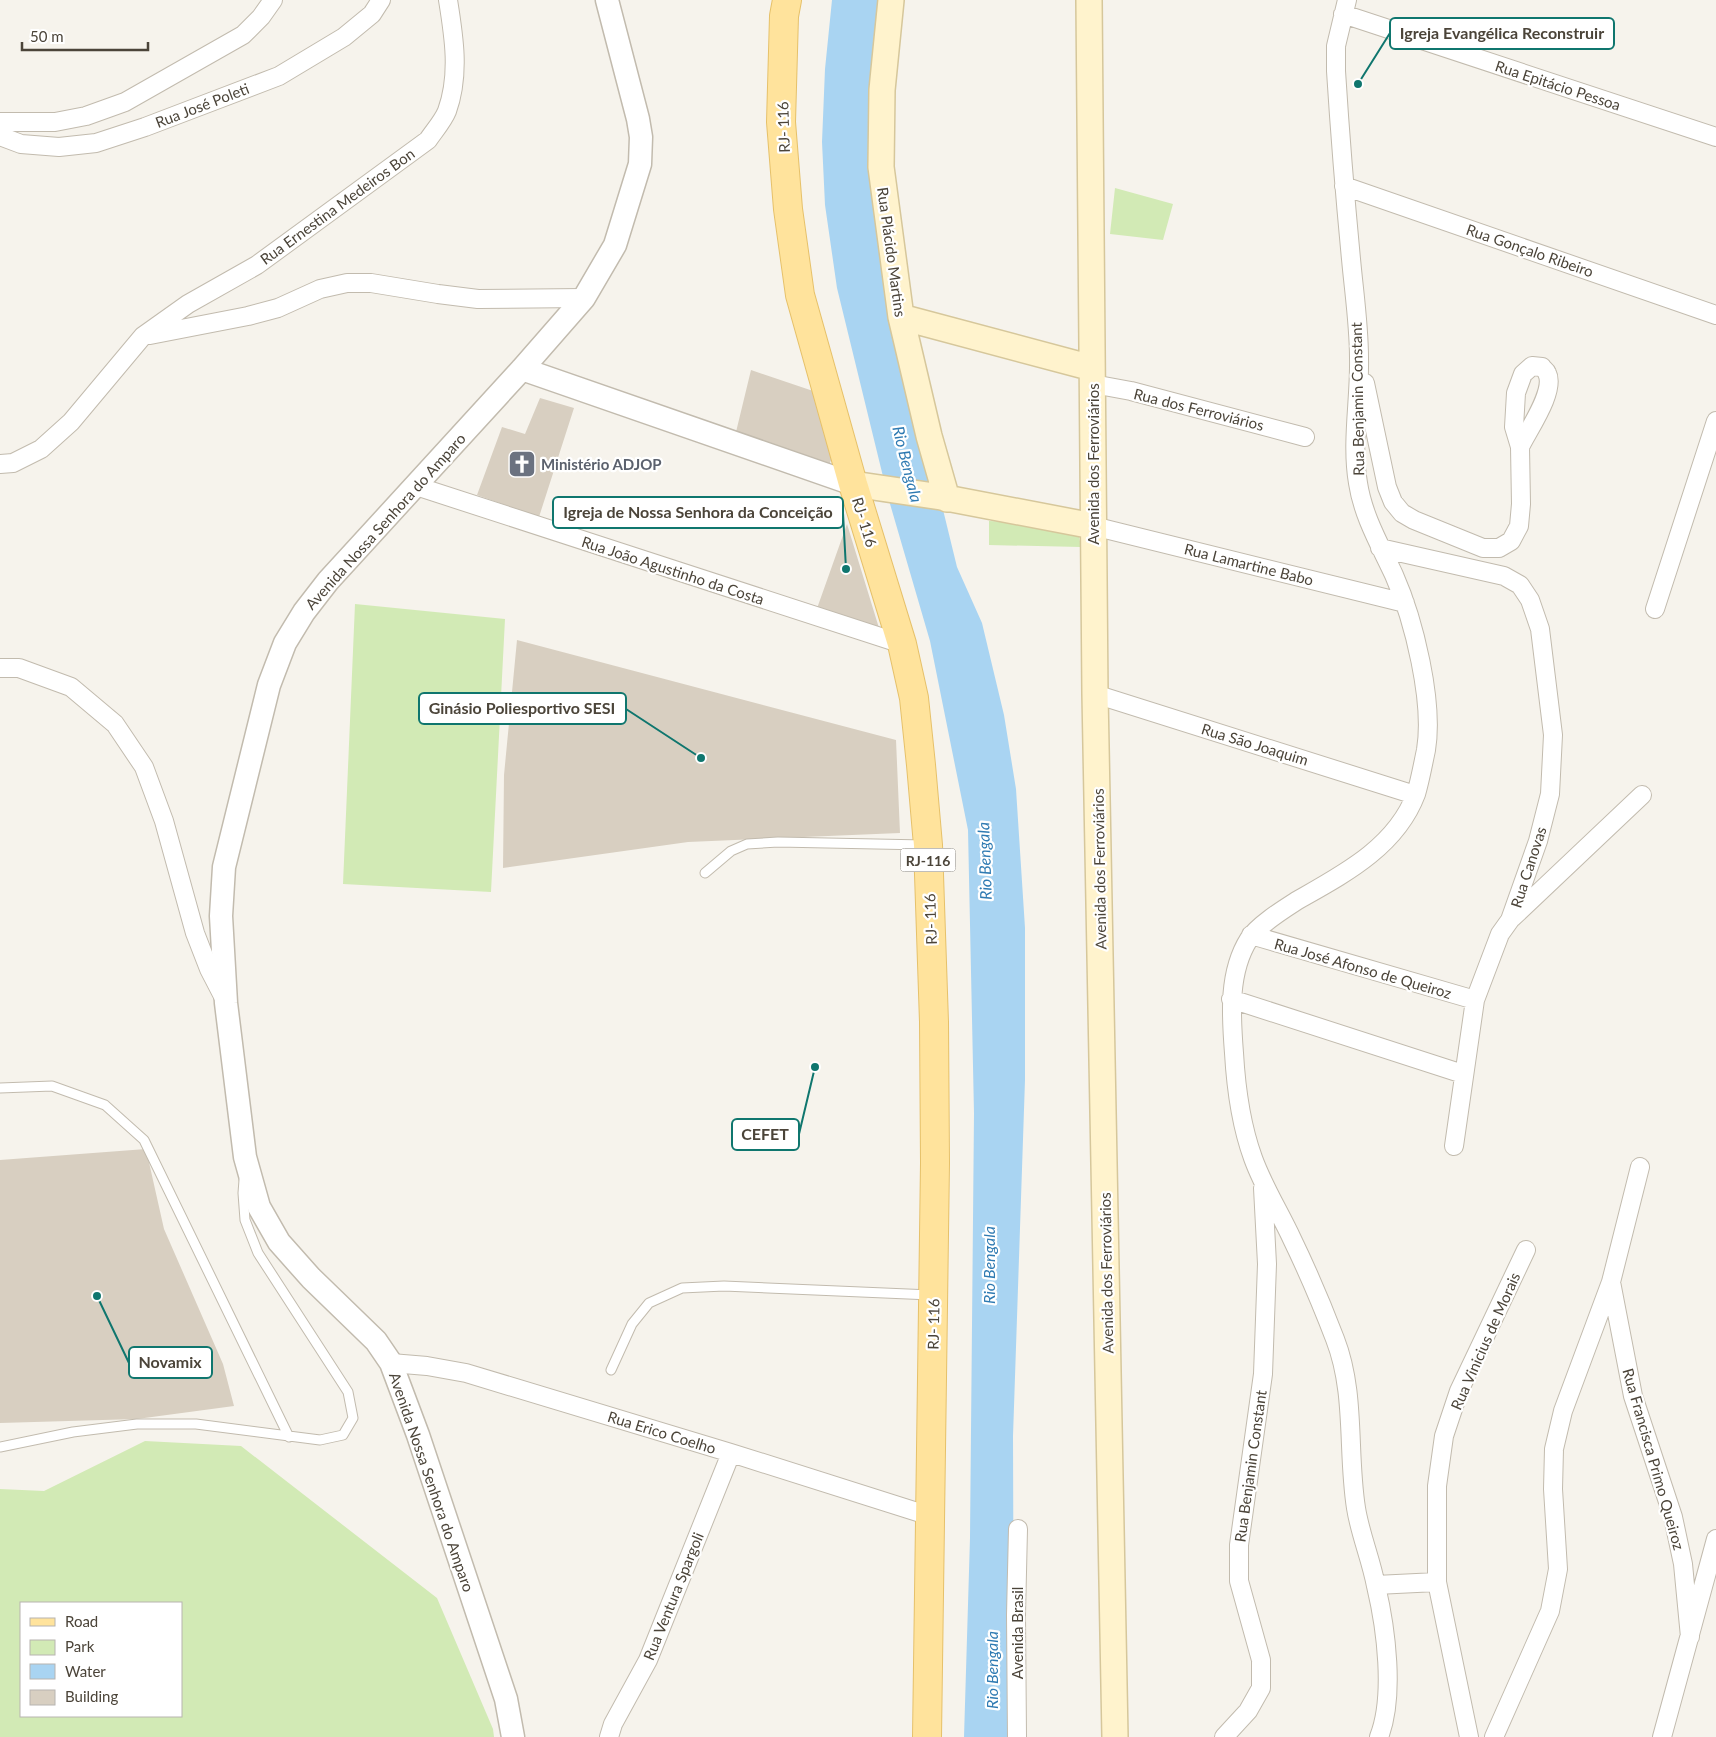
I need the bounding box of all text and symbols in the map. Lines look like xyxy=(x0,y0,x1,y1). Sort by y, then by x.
callout: Igreja Evangélica Reconstruir xyxy=(1390,18,1614,49)
scale bar xyxy=(22,20,149,52)
text: Igreja Evangélica Reconstruir xyxy=(1400,23,1604,42)
text: 50 m xyxy=(30,27,64,45)
street label: Rua Epitácio Pessoa xyxy=(1493,56,1623,114)
street label: Rua José Poleti xyxy=(153,79,251,131)
street label: RJ- 116 xyxy=(773,101,793,153)
street label: Rua Ernestina Medeiros Bon xyxy=(256,144,418,268)
street label: Rua Plácido Martins xyxy=(874,186,910,318)
street label: Rua Gonçalo Ribeiro xyxy=(1464,220,1596,280)
street label: Rua Benjamin Constant xyxy=(1347,321,1367,476)
street label: Avenida dos Ferroviários xyxy=(1084,383,1102,545)
street label: Rua dos Ferroviários xyxy=(1132,384,1266,434)
water label: Rio Bengala xyxy=(889,424,927,504)
street label: Avenida Nossa Senhora do Amparo xyxy=(301,429,469,613)
church icon: Ministério ADJOP xyxy=(507,449,537,479)
place label: Ministério ADJOP xyxy=(541,455,662,473)
street label: RJ- 116 xyxy=(849,495,881,549)
callout: Igreja de Nossa Senhora da Conceição xyxy=(553,497,843,528)
text: Igreja de Nossa Senhora da Conceição xyxy=(563,502,833,521)
street label: Rua João Agustinho da Costa xyxy=(580,532,766,608)
street label: Rua Lamartine Babo xyxy=(1183,539,1315,589)
callout: Ginásio Poliesportivo SESI xyxy=(419,693,626,724)
text: Ginásio Poliesportivo SESI xyxy=(429,698,615,717)
street label: Rua São Joaquim xyxy=(1199,719,1311,769)
street label: Avenida dos Ferroviários xyxy=(1089,788,1109,950)
water label: Rio Bengala xyxy=(973,822,995,900)
street label: Rua Canovas xyxy=(1506,824,1550,910)
road number: RJ-116 xyxy=(900,848,956,872)
street label: RJ- 116 xyxy=(920,893,940,945)
street label: Rua José Afonso de Queiroz xyxy=(1272,934,1454,1002)
callout: CEFET xyxy=(732,1119,799,1150)
text: CEFET xyxy=(741,1124,789,1143)
street label: Avenida dos Ferroviários xyxy=(1096,1192,1116,1354)
water label: Rio Bengala xyxy=(979,1226,998,1304)
street label: Rua Vinicius de Morais xyxy=(1447,1269,1523,1413)
street label: RJ- 116 xyxy=(924,1298,942,1350)
callout: Novamix xyxy=(129,1347,212,1378)
text: Novamix xyxy=(138,1352,202,1371)
street label: Rua Francisca Primo Queiroz xyxy=(1619,1366,1689,1552)
street label: Avenida Nossa Senhora do Amparo xyxy=(386,1370,478,1594)
street label: Rua Benjamin Constant xyxy=(1230,1388,1270,1543)
street label: Rua Erico Coelho xyxy=(606,1407,718,1457)
street label: Rua Ventura Spargoli xyxy=(639,1529,707,1663)
street label: Avenida Brasil xyxy=(1008,1587,1026,1679)
legend xyxy=(20,1602,182,1717)
text: Road xyxy=(65,1612,98,1630)
water label: Rio Bengala xyxy=(982,1631,1001,1709)
text: Park xyxy=(65,1637,95,1655)
text: Water xyxy=(65,1662,106,1680)
text: Building xyxy=(65,1687,118,1705)

